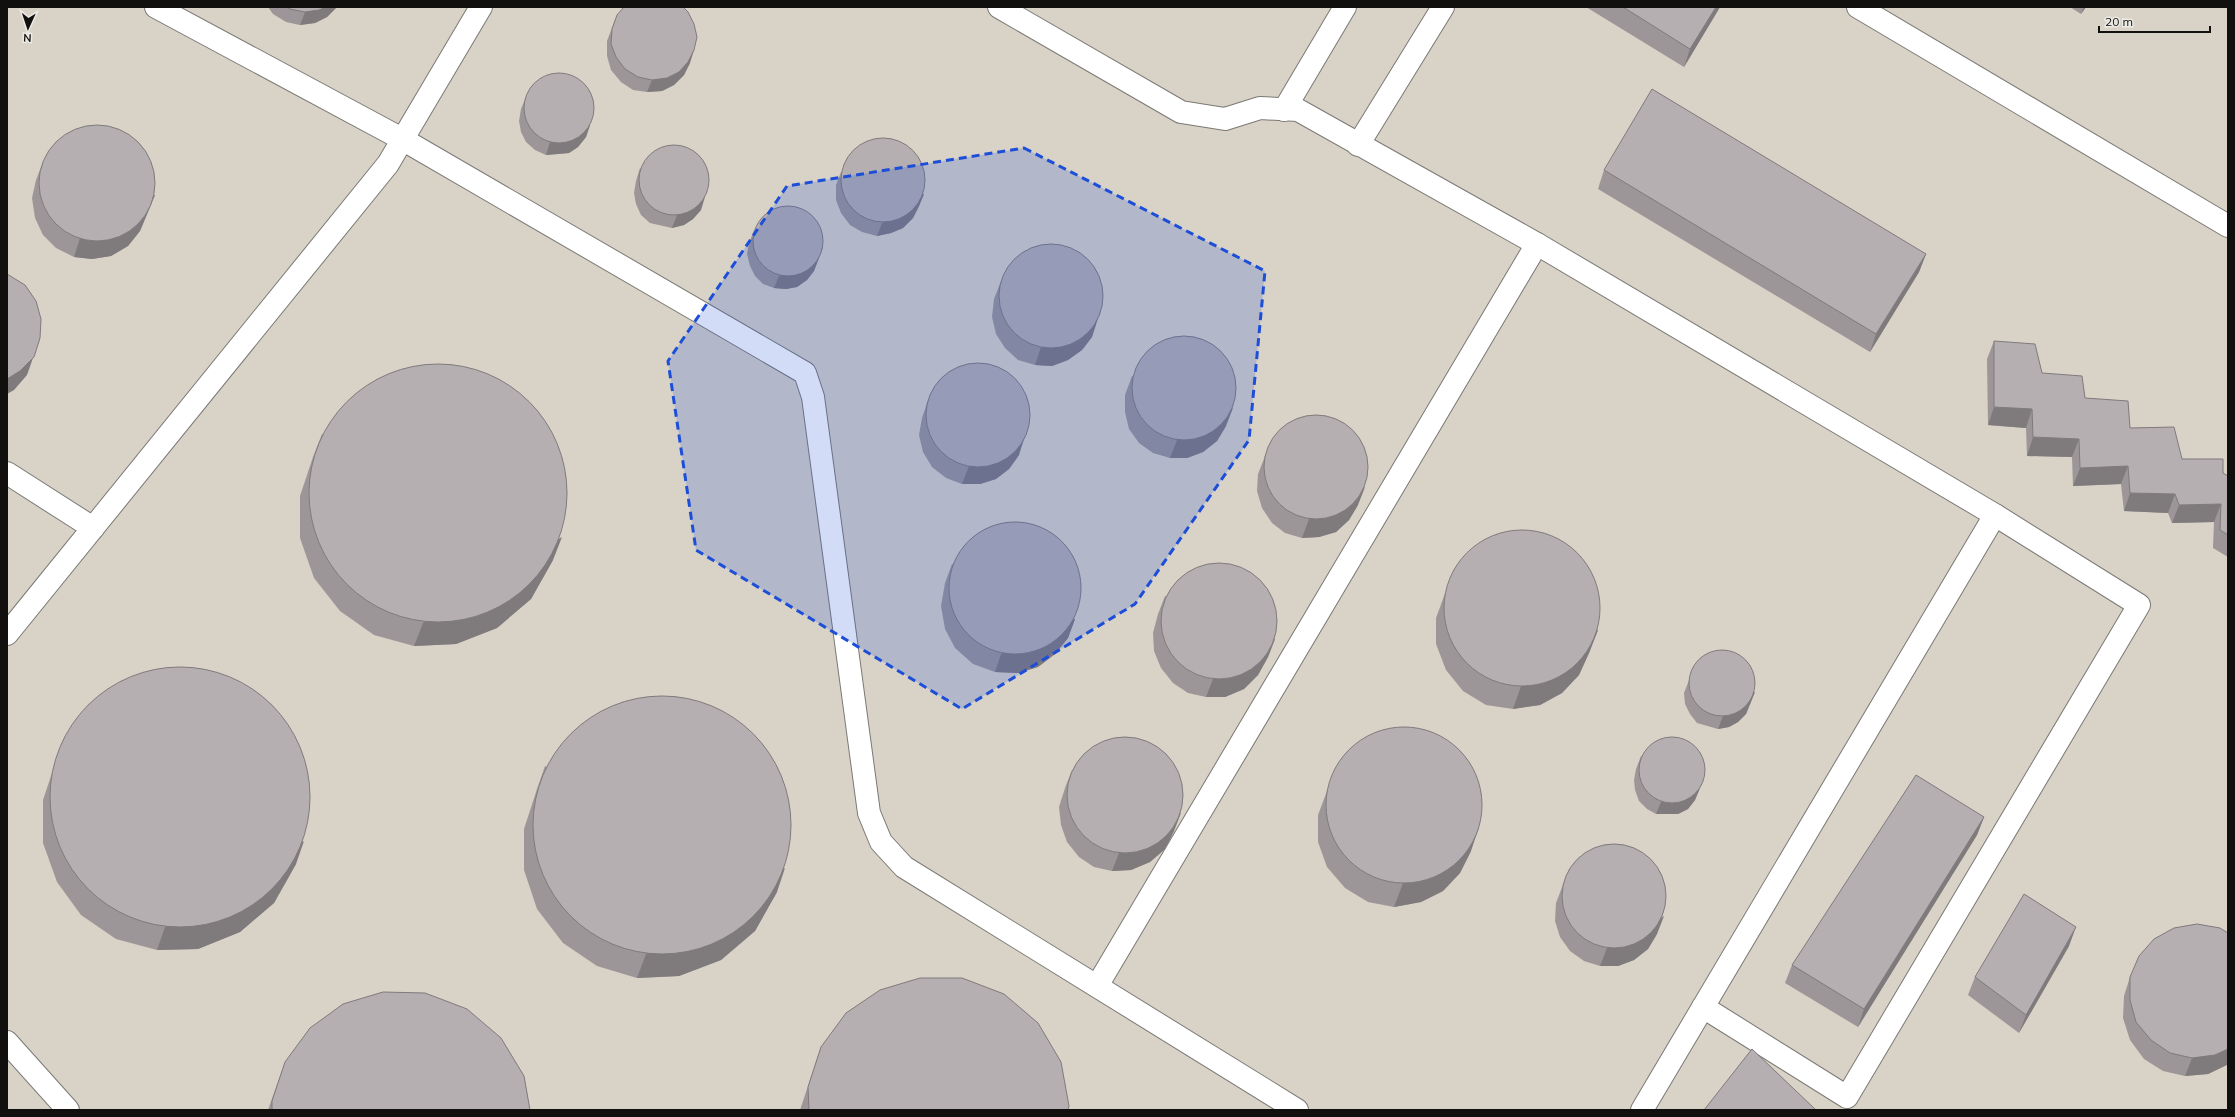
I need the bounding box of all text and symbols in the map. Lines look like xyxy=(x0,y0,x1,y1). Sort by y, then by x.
north arrow xyxy=(8,8,48,48)
scale bar xyxy=(2099,8,2210,34)
text: 20 m xyxy=(2105,14,2133,29)
text: N xyxy=(23,31,32,45)

